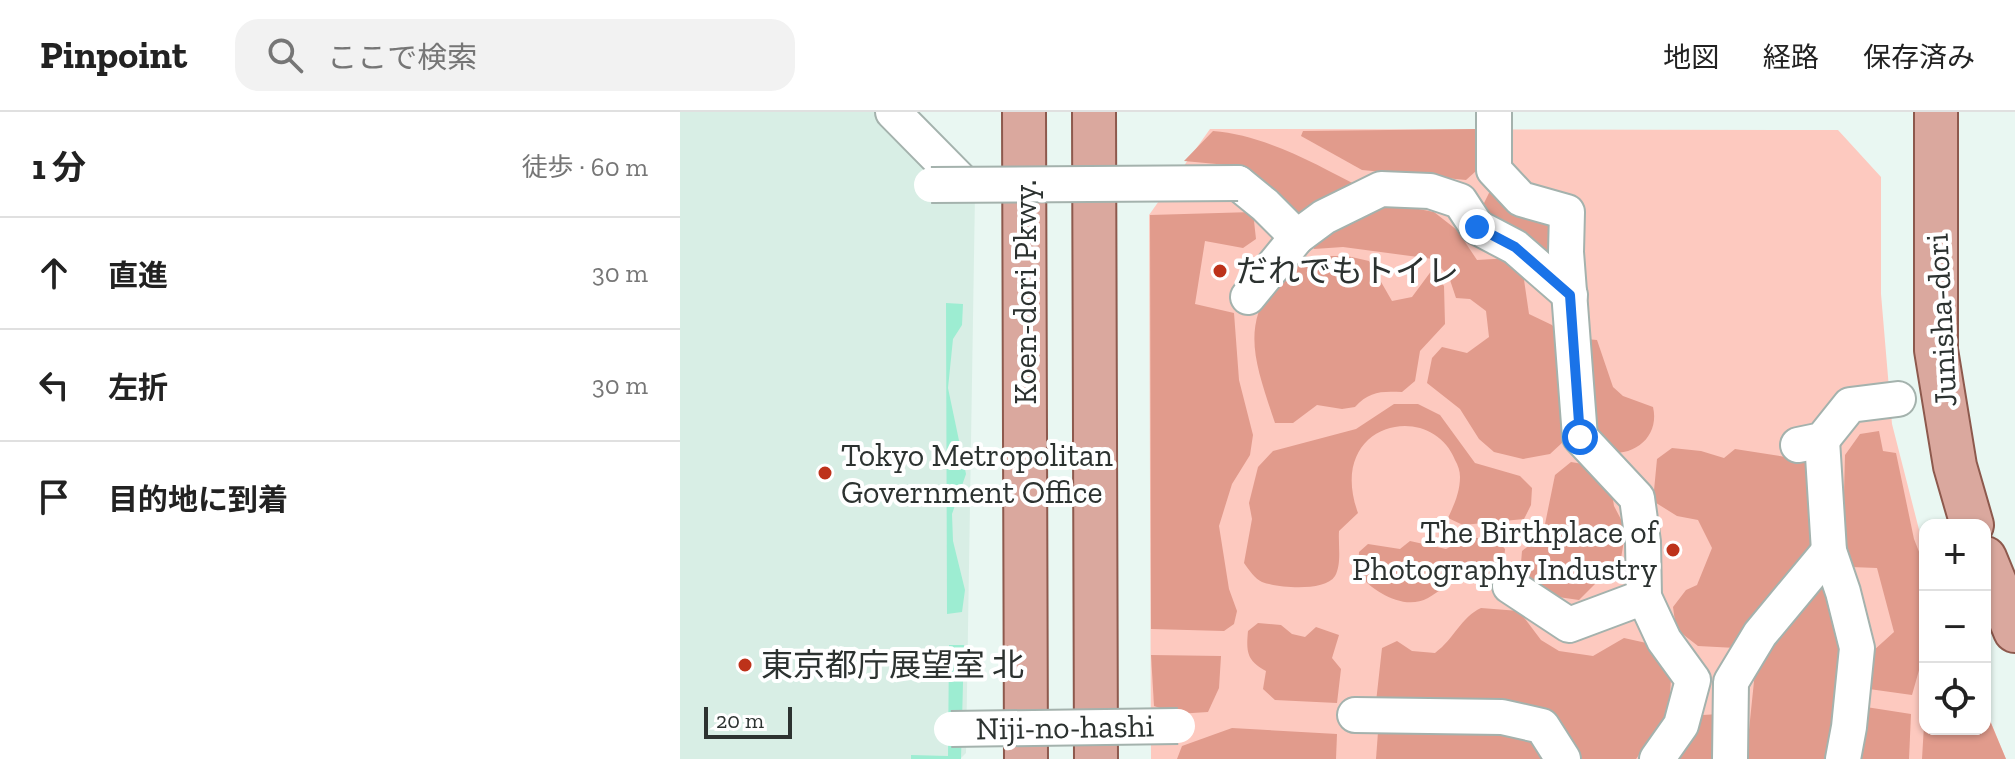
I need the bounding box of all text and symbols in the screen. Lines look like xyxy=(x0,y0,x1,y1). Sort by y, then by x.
search box xyxy=(235,19,795,91)
text: Pinpoint xyxy=(40,32,187,78)
icon: search xyxy=(263,33,307,77)
text: ここで検索 xyxy=(327,40,477,76)
text: 地図 xyxy=(1663,41,1719,74)
text: 経路 xyxy=(1763,41,1819,74)
text: 保存済み xyxy=(1863,41,1975,74)
text: 1 分 xyxy=(32,147,86,188)
text: 徒歩 · 60 m xyxy=(521,151,648,183)
street label: Koen-dori Pkwy. xyxy=(1006,179,1044,405)
route end xyxy=(1459,209,1495,245)
street label: Junisha-dori xyxy=(1917,232,1965,408)
icon: ahead xyxy=(32,251,76,295)
place label: だれでもトイレ xyxy=(1236,252,1459,290)
text: 30 m xyxy=(592,257,648,289)
text: 直進 xyxy=(108,258,168,294)
marker: だれでもトイレ xyxy=(1211,262,1229,280)
icon: left xyxy=(32,363,76,407)
text: 30 m xyxy=(592,369,648,401)
text: 左折 xyxy=(108,370,168,406)
route start xyxy=(1562,419,1598,455)
place label: Tokyo Metropolitan Government Office xyxy=(841,436,1114,511)
marker: Tokyo Metropolitan Government Office xyxy=(816,464,834,482)
icon: arrive xyxy=(32,475,76,519)
text: 目的地に到着 xyxy=(108,482,288,518)
place label: The Birthplace of Photography Industry xyxy=(1352,513,1660,588)
map controls xyxy=(1919,519,1991,735)
button: + xyxy=(1919,519,1991,591)
marker: The Birthplace of Photography Industry xyxy=(1664,541,1682,559)
button: − xyxy=(1919,591,1991,663)
place label: 東京都庁展望室 北 xyxy=(761,646,1024,684)
marker: 東京都庁展望室 北 xyxy=(736,656,754,674)
button: locate xyxy=(1919,663,1991,735)
scale bar xyxy=(704,703,792,739)
street label: Niji-no-hashi xyxy=(975,706,1155,748)
text: 20 m xyxy=(716,707,764,734)

